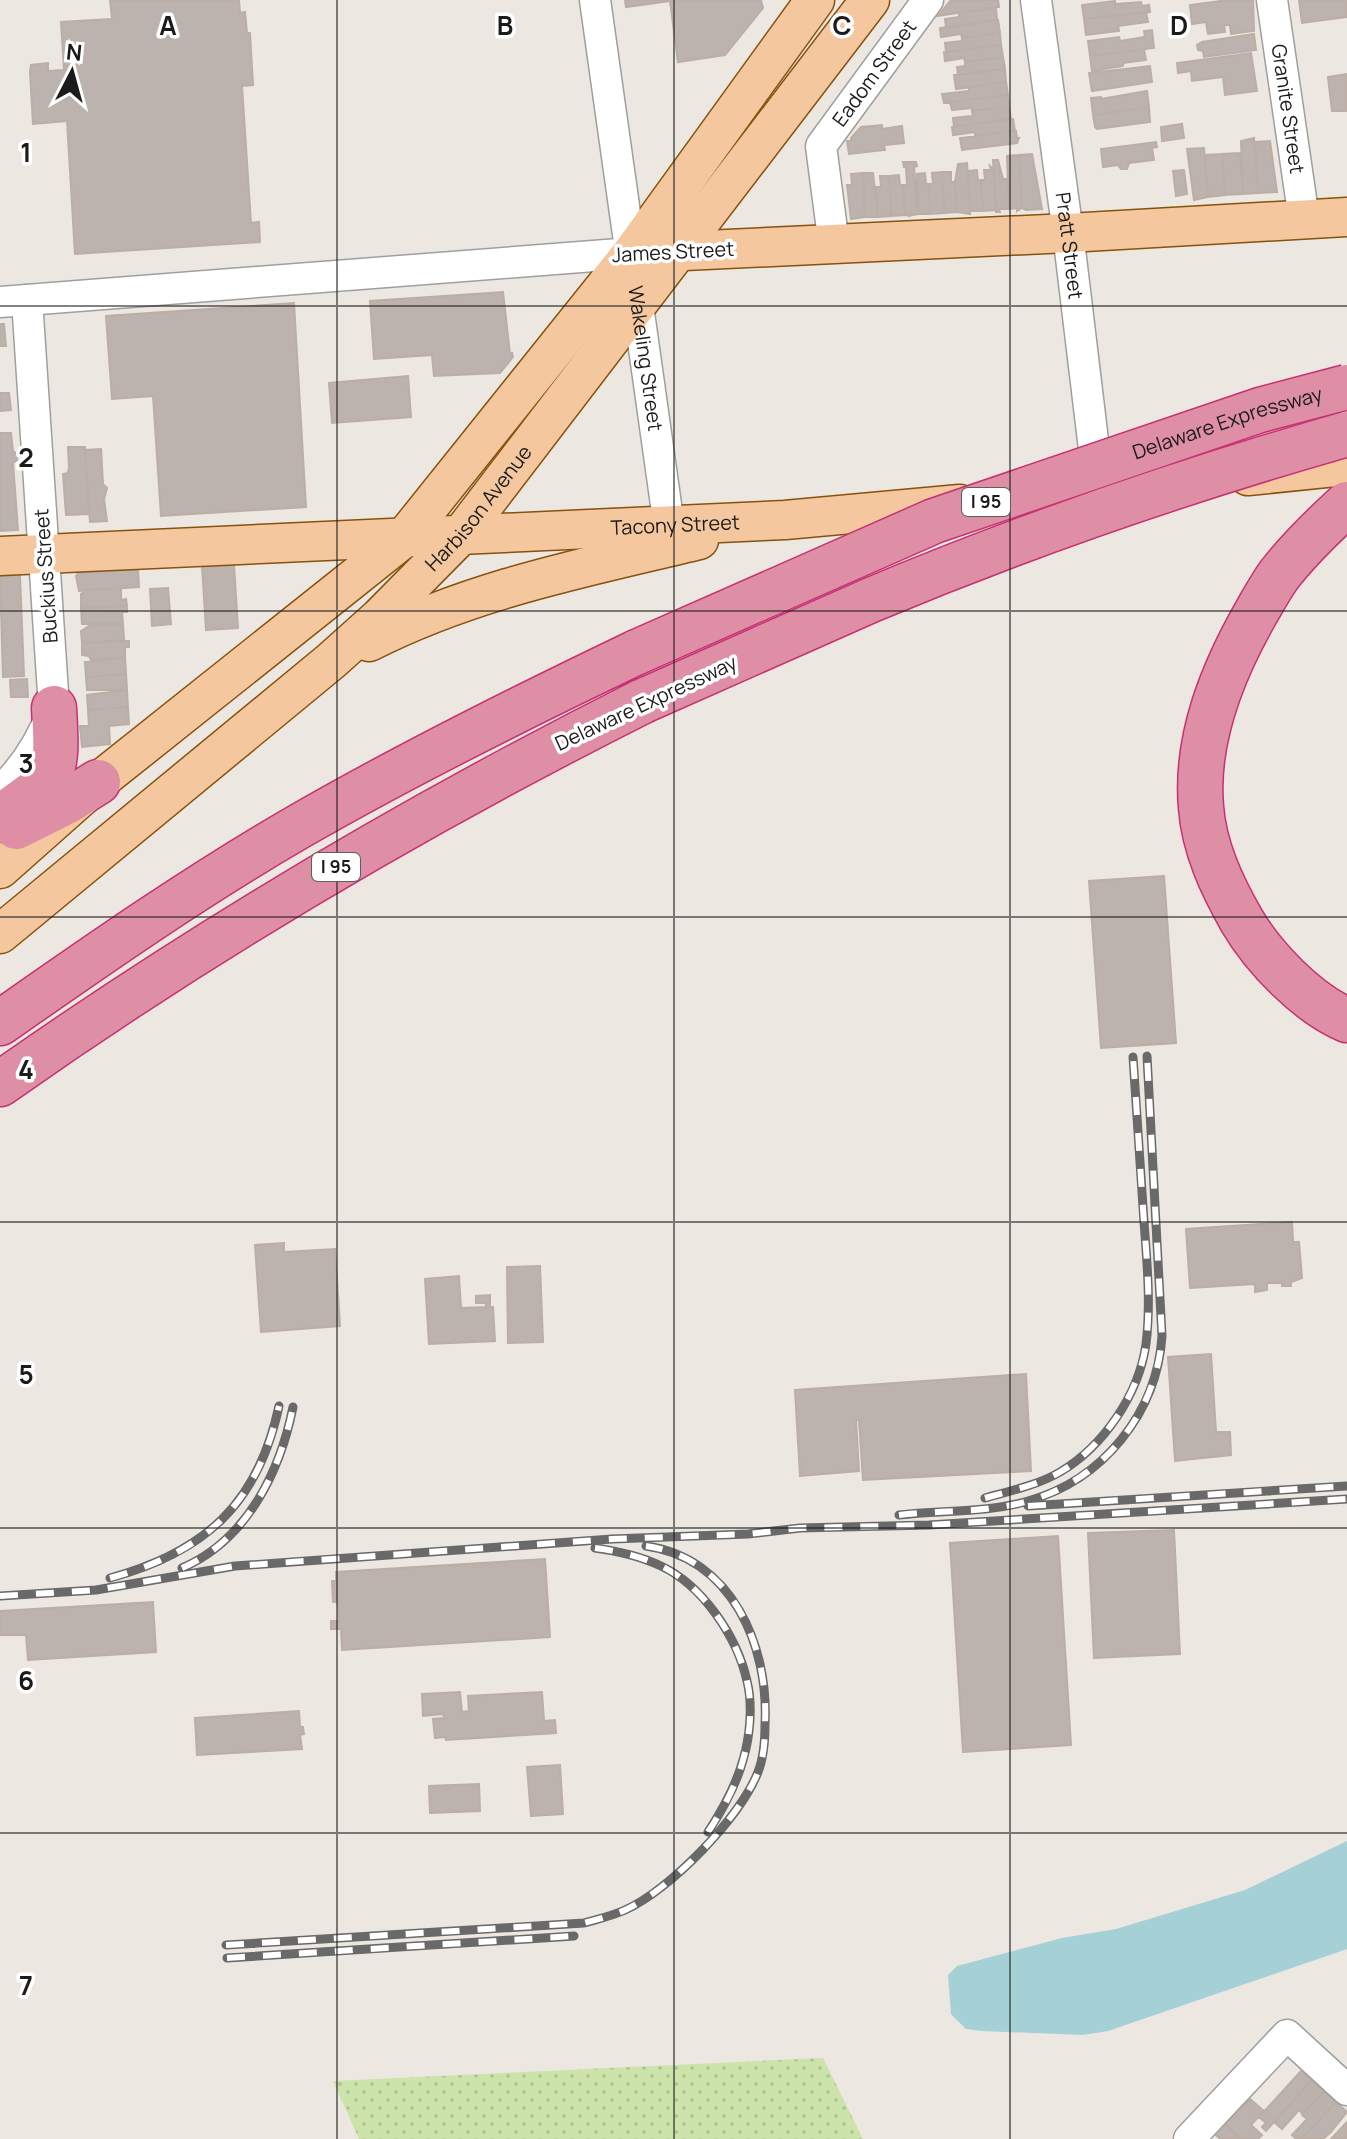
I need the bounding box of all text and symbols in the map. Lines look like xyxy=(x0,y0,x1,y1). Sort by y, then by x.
text: A xyxy=(159,7,177,43)
text: B xyxy=(497,7,513,43)
text: C xyxy=(832,7,852,43)
text: D xyxy=(1170,7,1188,43)
street label: Eadom Street xyxy=(826,14,922,132)
north arrow xyxy=(32,32,112,112)
text: N xyxy=(65,36,84,68)
street label: Granite Street xyxy=(1266,42,1311,175)
text: 1 xyxy=(20,134,32,170)
street label: Pratt Street xyxy=(1050,190,1090,301)
street label: James Street xyxy=(611,235,735,268)
street label: Wakeling Street xyxy=(622,284,669,433)
street label: Delaware Expressway xyxy=(1129,380,1326,466)
text: 2 xyxy=(18,439,34,475)
street label: Harbison Avenue xyxy=(419,439,538,577)
road number: I 95 xyxy=(962,488,1010,516)
street label: Buckius Street xyxy=(27,508,64,644)
street label: Tacony Street xyxy=(610,508,740,541)
street label: Delaware Expressway xyxy=(550,648,742,757)
text: 3 xyxy=(18,745,34,781)
road number: I 95 xyxy=(312,853,360,881)
text: 4 xyxy=(18,1051,34,1087)
text: 5 xyxy=(18,1356,34,1392)
text: 6 xyxy=(18,1662,34,1698)
text: 7 xyxy=(19,1967,33,2003)

